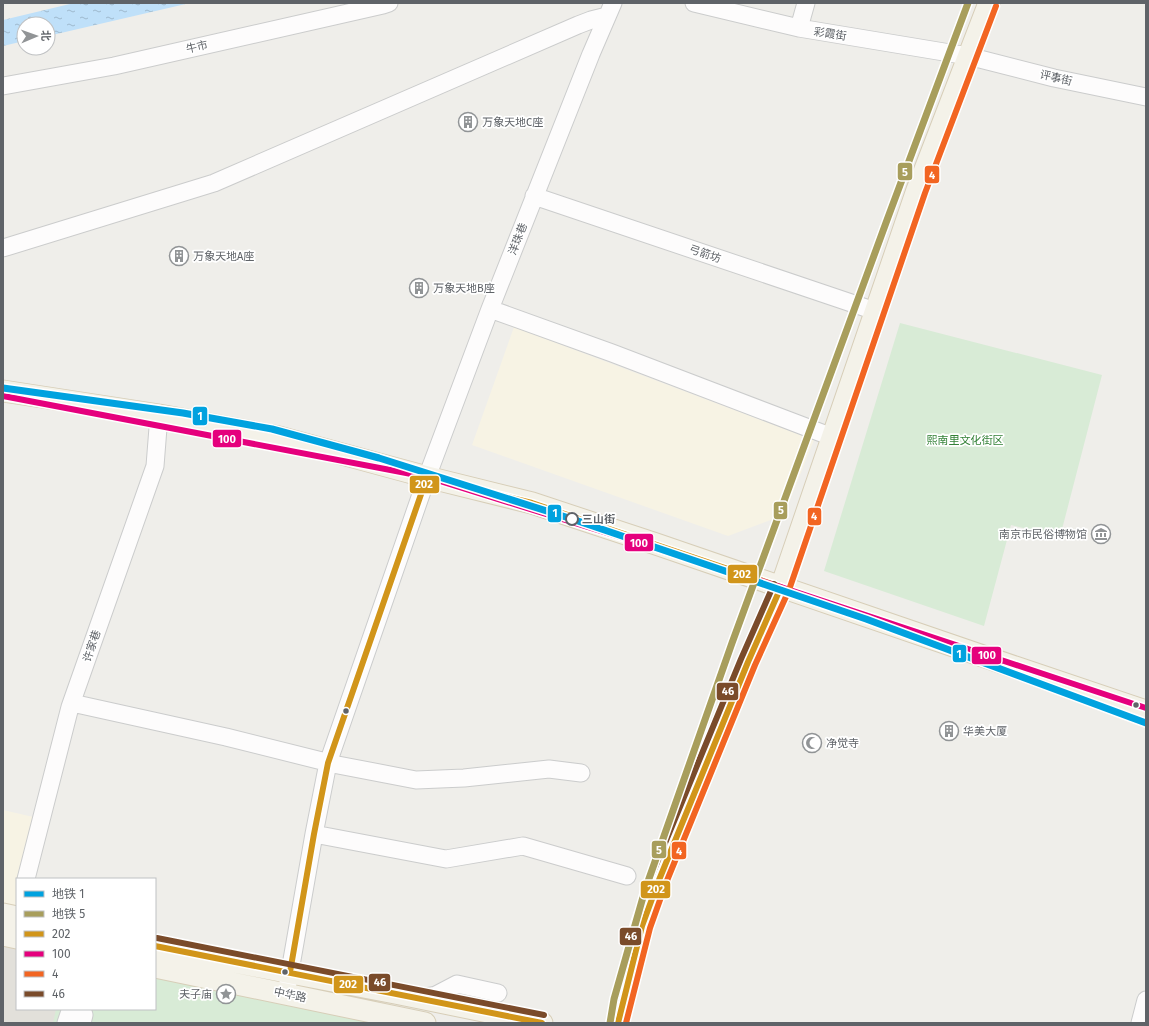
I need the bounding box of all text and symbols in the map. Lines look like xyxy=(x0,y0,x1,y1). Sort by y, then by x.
north arrow xyxy=(16,16,56,56)
street label: 彩霞街 xyxy=(813,25,847,43)
text: 北 xyxy=(39,30,52,41)
street label: 牛市 xyxy=(185,38,209,56)
street label: 评事街 xyxy=(1038,68,1074,88)
building icon: 万象天地C座 xyxy=(457,111,479,133)
place label: 万象天地C座 xyxy=(482,116,543,129)
line badge: 5 xyxy=(897,162,913,181)
line badge: 4 xyxy=(924,165,940,184)
text: 5 xyxy=(902,166,908,179)
text: 4 xyxy=(929,169,935,182)
street label: 洋珠巷 xyxy=(506,221,530,257)
street label: 弓箭坊 xyxy=(687,242,723,266)
building icon: 万象天地A座 xyxy=(168,245,190,267)
place label: 万象天地A座 xyxy=(193,250,254,263)
building icon: 万象天地B座 xyxy=(408,277,430,299)
place label: 万象天地B座 xyxy=(433,282,495,295)
line badge: 1 xyxy=(192,406,208,426)
text: 1 xyxy=(197,410,203,423)
line badge: 100 xyxy=(212,429,242,448)
text: 100 xyxy=(218,433,237,446)
park label: 熙南里文化街区 xyxy=(927,434,1004,447)
line badge: 202 xyxy=(409,475,440,494)
text: 202 xyxy=(415,478,433,491)
line badge: 5 xyxy=(773,501,788,520)
line badge: 1 xyxy=(547,504,562,523)
text: 5 xyxy=(778,504,784,517)
text: 1 xyxy=(552,507,558,520)
line badge: 4 xyxy=(807,507,822,526)
text: 4 xyxy=(811,510,817,523)
marker: 三山街 xyxy=(565,512,579,526)
place label: 三山街 xyxy=(582,513,615,526)
museum icon: 南京市民俗博物馆 xyxy=(1090,523,1112,545)
place label: 南京市民俗博物馆 xyxy=(999,528,1087,541)
line badge: 100 xyxy=(624,533,654,552)
text: 100 xyxy=(630,537,649,550)
line badge: 202 xyxy=(727,564,758,584)
text: 202 xyxy=(733,568,751,581)
street label: 许家巷 xyxy=(80,628,104,664)
line badge: 1 xyxy=(952,644,967,663)
line badge: 100 xyxy=(971,646,1002,665)
text: 1 xyxy=(956,648,962,661)
text: 100 xyxy=(978,649,997,662)
line badge: 46 xyxy=(716,682,739,701)
text: 46 xyxy=(722,685,734,698)
unlabelled marker xyxy=(1131,700,1141,710)
unlabelled marker xyxy=(341,706,351,716)
building icon: 华美大厦 xyxy=(938,720,960,742)
place label: 华美大厦 xyxy=(963,725,1007,738)
mosque icon: 净觉寺 xyxy=(801,732,823,754)
place label: 净觉寺 xyxy=(826,737,859,750)
line badge: 5 xyxy=(651,840,667,859)
line badge: 4 xyxy=(671,841,687,860)
text: 5 xyxy=(656,844,662,857)
text: 4 xyxy=(676,845,682,858)
legend xyxy=(16,878,156,1010)
line badge: 202 xyxy=(640,880,671,899)
text: 202 xyxy=(647,883,665,896)
text: 地铁 1 xyxy=(52,887,84,901)
text: 地铁 5 xyxy=(52,907,85,921)
text: 202 xyxy=(52,927,70,941)
line badge: 46 xyxy=(619,927,642,946)
text: 46 xyxy=(625,930,637,943)
text: 100 xyxy=(52,947,71,961)
text: 4 xyxy=(52,967,59,981)
unlabelled marker xyxy=(280,967,290,977)
line badge: 46 xyxy=(368,973,391,992)
line badge: 202 xyxy=(333,975,364,994)
text: 46 xyxy=(374,976,386,989)
text: 202 xyxy=(339,978,357,991)
place icon: 夫子庙 xyxy=(215,983,237,1005)
street label: 中华路 xyxy=(273,985,307,1005)
text: 46 xyxy=(52,987,65,1001)
place label: 夫子庙 xyxy=(179,988,212,1001)

